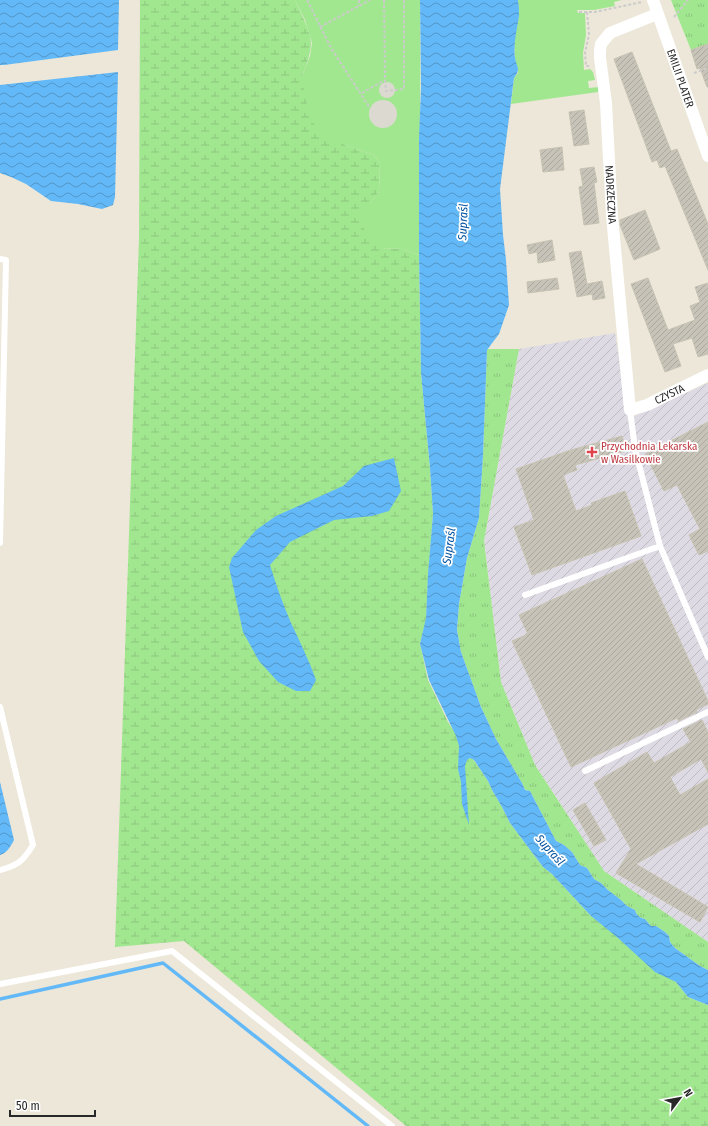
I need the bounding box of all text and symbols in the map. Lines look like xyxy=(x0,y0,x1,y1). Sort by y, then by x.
street label: EMILII PLATER xyxy=(664,47,696,110)
street label: NADRZECZNA xyxy=(602,165,619,224)
water label: Supraśl xyxy=(455,203,471,242)
street label: CZYSTA xyxy=(653,382,687,407)
place label: Przychodnia Lekarska w Wasilkowie xyxy=(601,440,697,466)
marker: Przychodnia Lekarska w Wasilkowie xyxy=(586,446,598,458)
water label: Supraśl xyxy=(439,527,458,566)
water label: Supraśl xyxy=(532,831,567,868)
north arrow xyxy=(660,1078,700,1118)
text: N xyxy=(681,1087,695,1099)
scale bar xyxy=(10,1092,95,1118)
text: 50 m xyxy=(16,1099,40,1113)

